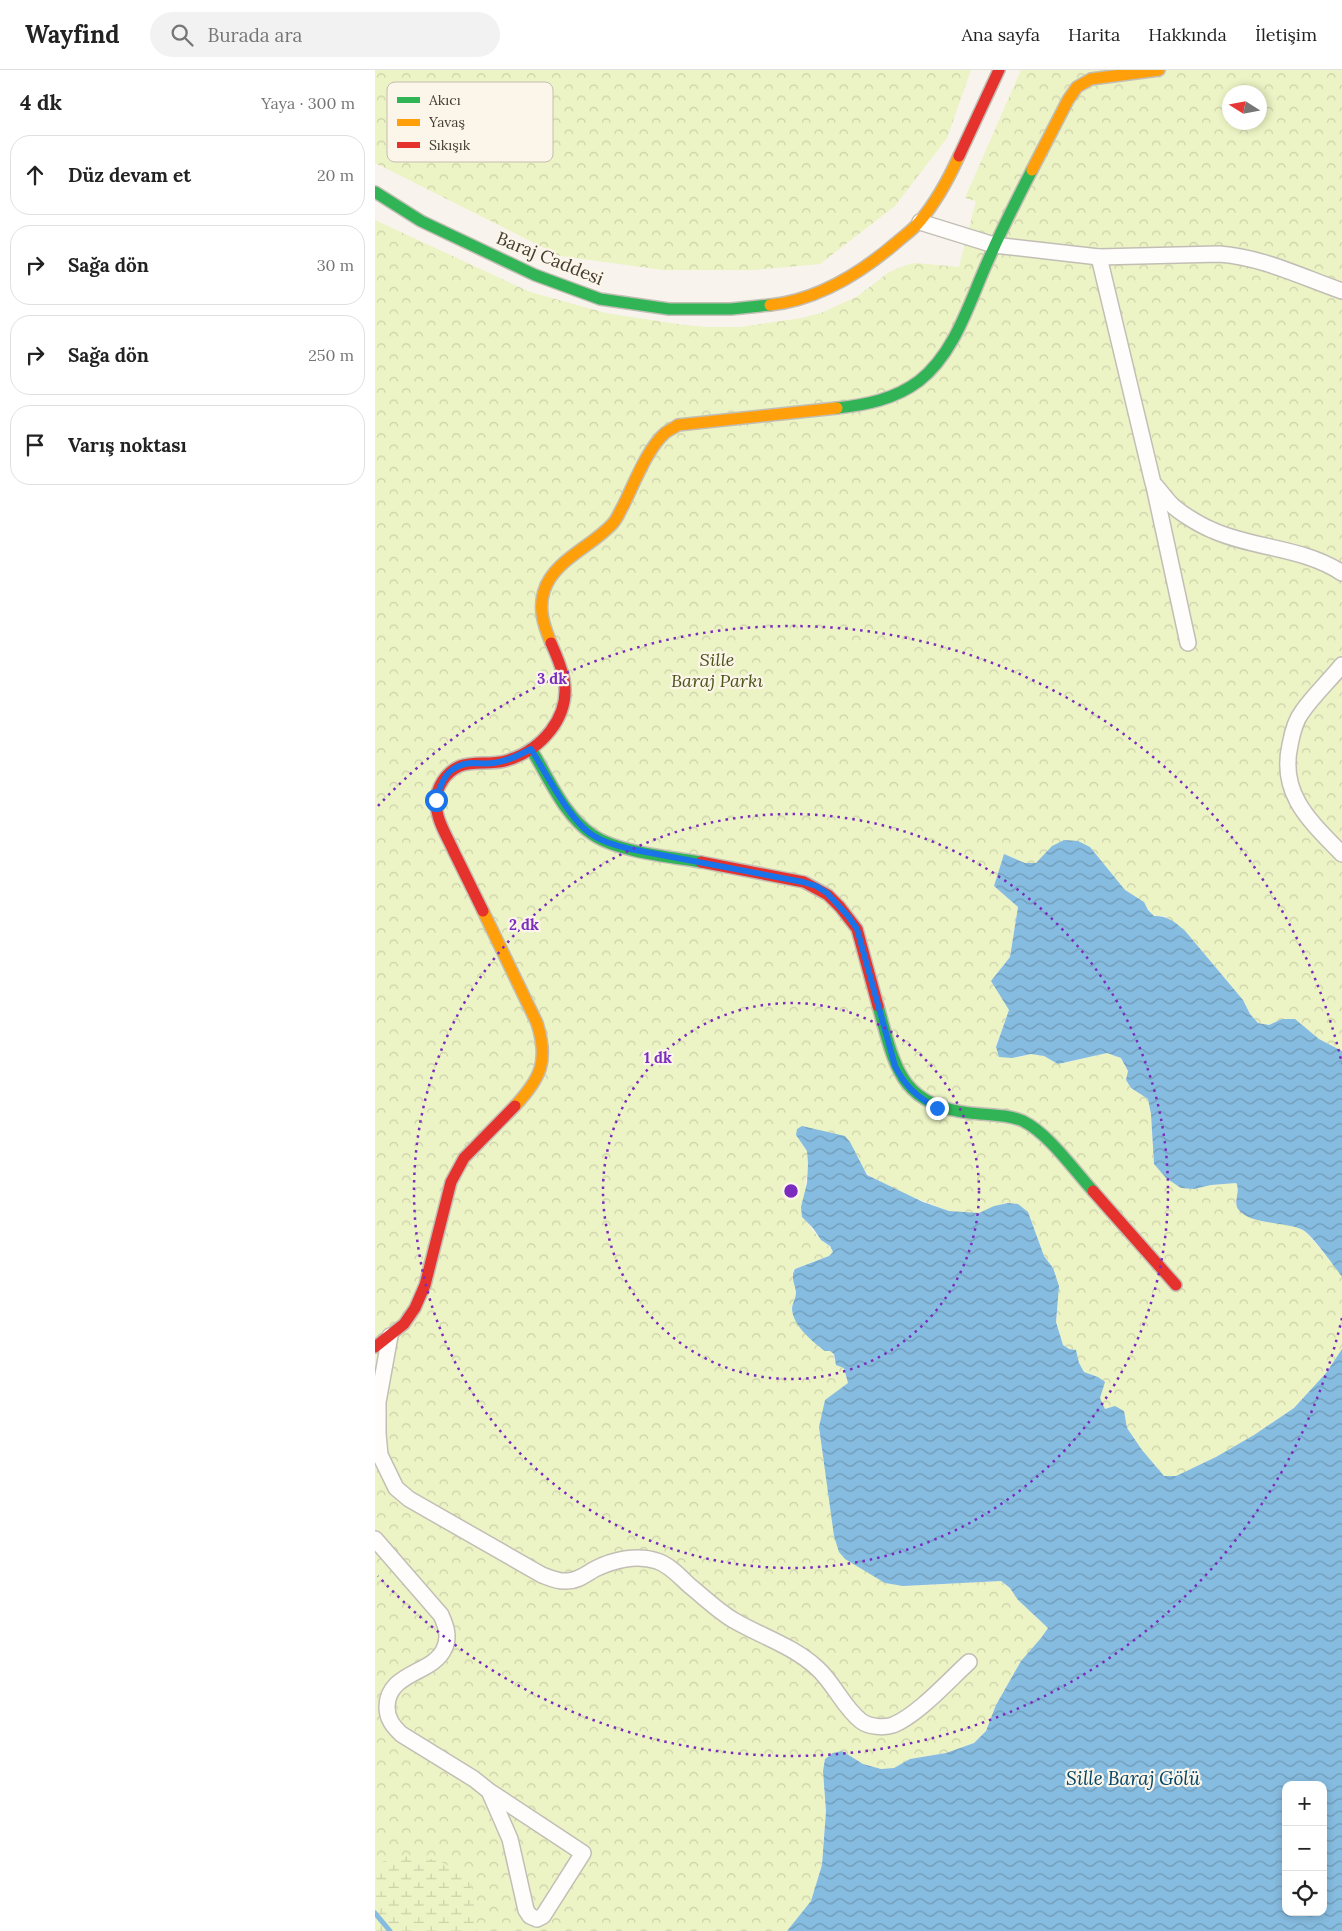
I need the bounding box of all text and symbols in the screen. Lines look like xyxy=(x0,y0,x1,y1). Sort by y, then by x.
search box xyxy=(150,12,500,57)
text: Wayfind xyxy=(25,19,120,50)
icon: search xyxy=(168,21,196,49)
text: Burada ara xyxy=(208,23,302,47)
text: Ana sayfa xyxy=(962,23,1040,46)
text: Harita xyxy=(1068,23,1120,46)
text: Hakkında xyxy=(1148,23,1227,46)
text: İletişim xyxy=(1255,23,1317,46)
legend xyxy=(387,82,553,162)
north arrow xyxy=(1222,85,1267,130)
text: 4 dk xyxy=(20,89,62,116)
text: Akıcı xyxy=(428,91,461,109)
text: Yaya · 300 m xyxy=(261,93,355,113)
text: Yavaş xyxy=(428,113,465,131)
text: Sıkışık xyxy=(429,136,471,154)
icon: ahead xyxy=(21,161,49,189)
text: Düz devam et xyxy=(68,163,191,187)
text: 20 m xyxy=(317,165,354,185)
street label: Baraj Caddesi xyxy=(493,226,607,290)
icon: right xyxy=(21,251,49,279)
text: Sağa dön xyxy=(68,253,149,277)
text: 30 m xyxy=(317,255,354,275)
icon: right xyxy=(21,341,49,369)
text: Sağa dön xyxy=(68,343,149,367)
text: 250 m xyxy=(308,345,354,365)
icon: arrive xyxy=(21,431,49,459)
text: Varış noktası xyxy=(68,433,187,457)
park label: Sille Baraj Parkı xyxy=(671,648,763,692)
text: 3 dk xyxy=(537,669,567,688)
route start xyxy=(425,789,448,812)
text: 2 dk xyxy=(509,915,539,934)
text: 1 dk xyxy=(644,1048,672,1067)
route end xyxy=(926,1097,949,1120)
centre of rings xyxy=(782,1182,800,1200)
water label: Sille Baraj Gölü xyxy=(1066,1766,1201,1790)
map controls xyxy=(1282,1781,1327,1916)
button: + xyxy=(1282,1781,1327,1826)
button: − xyxy=(1282,1826,1327,1871)
button: locate xyxy=(1282,1871,1327,1916)

